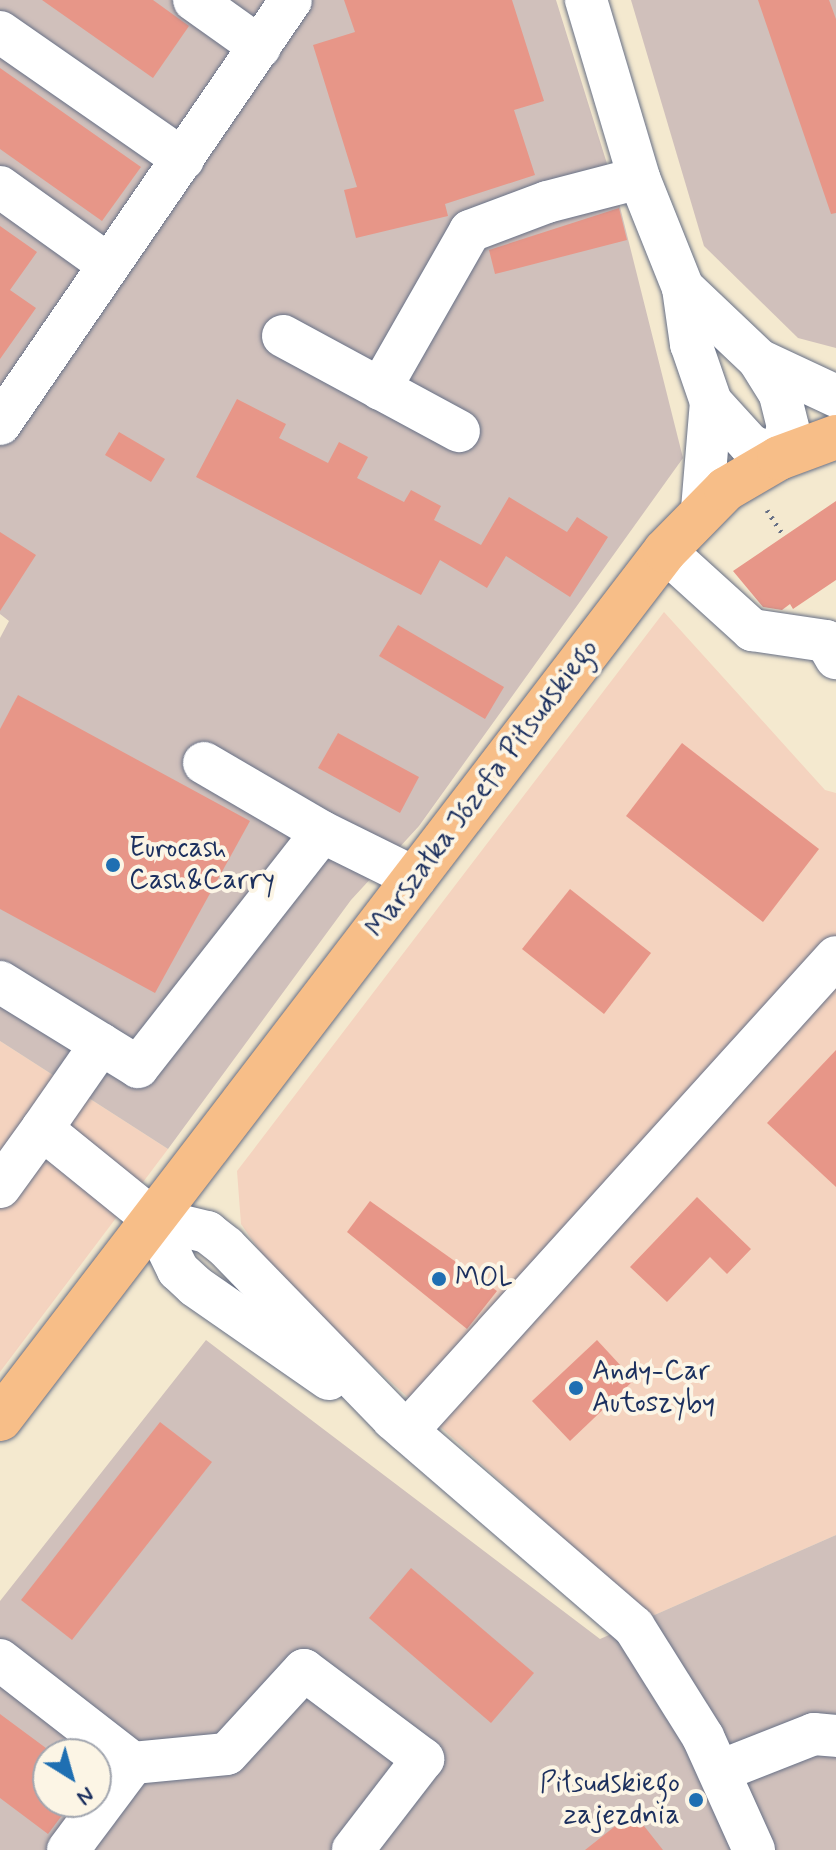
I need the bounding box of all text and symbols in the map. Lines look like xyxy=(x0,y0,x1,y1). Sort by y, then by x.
street label: Marszałka Józefa Piłsudskiego xyxy=(360,633,606,945)
place label: Eurocash Cash&Carry xyxy=(129,832,275,898)
marker: Eurocash Cash&Carry xyxy=(104,856,122,874)
place label: MOL xyxy=(455,1262,513,1296)
marker: MOL xyxy=(430,1270,448,1288)
place label: Andy-Car Autoszyby xyxy=(592,1355,715,1421)
marker: Andy-Car Autoszyby xyxy=(567,1379,585,1397)
north arrow xyxy=(32,1738,112,1818)
place label: Piłsudskiego zajezdnia xyxy=(540,1767,680,1833)
text: N xyxy=(71,1780,100,1811)
marker: Piłsudskiego zajezdnia xyxy=(687,1791,705,1809)

